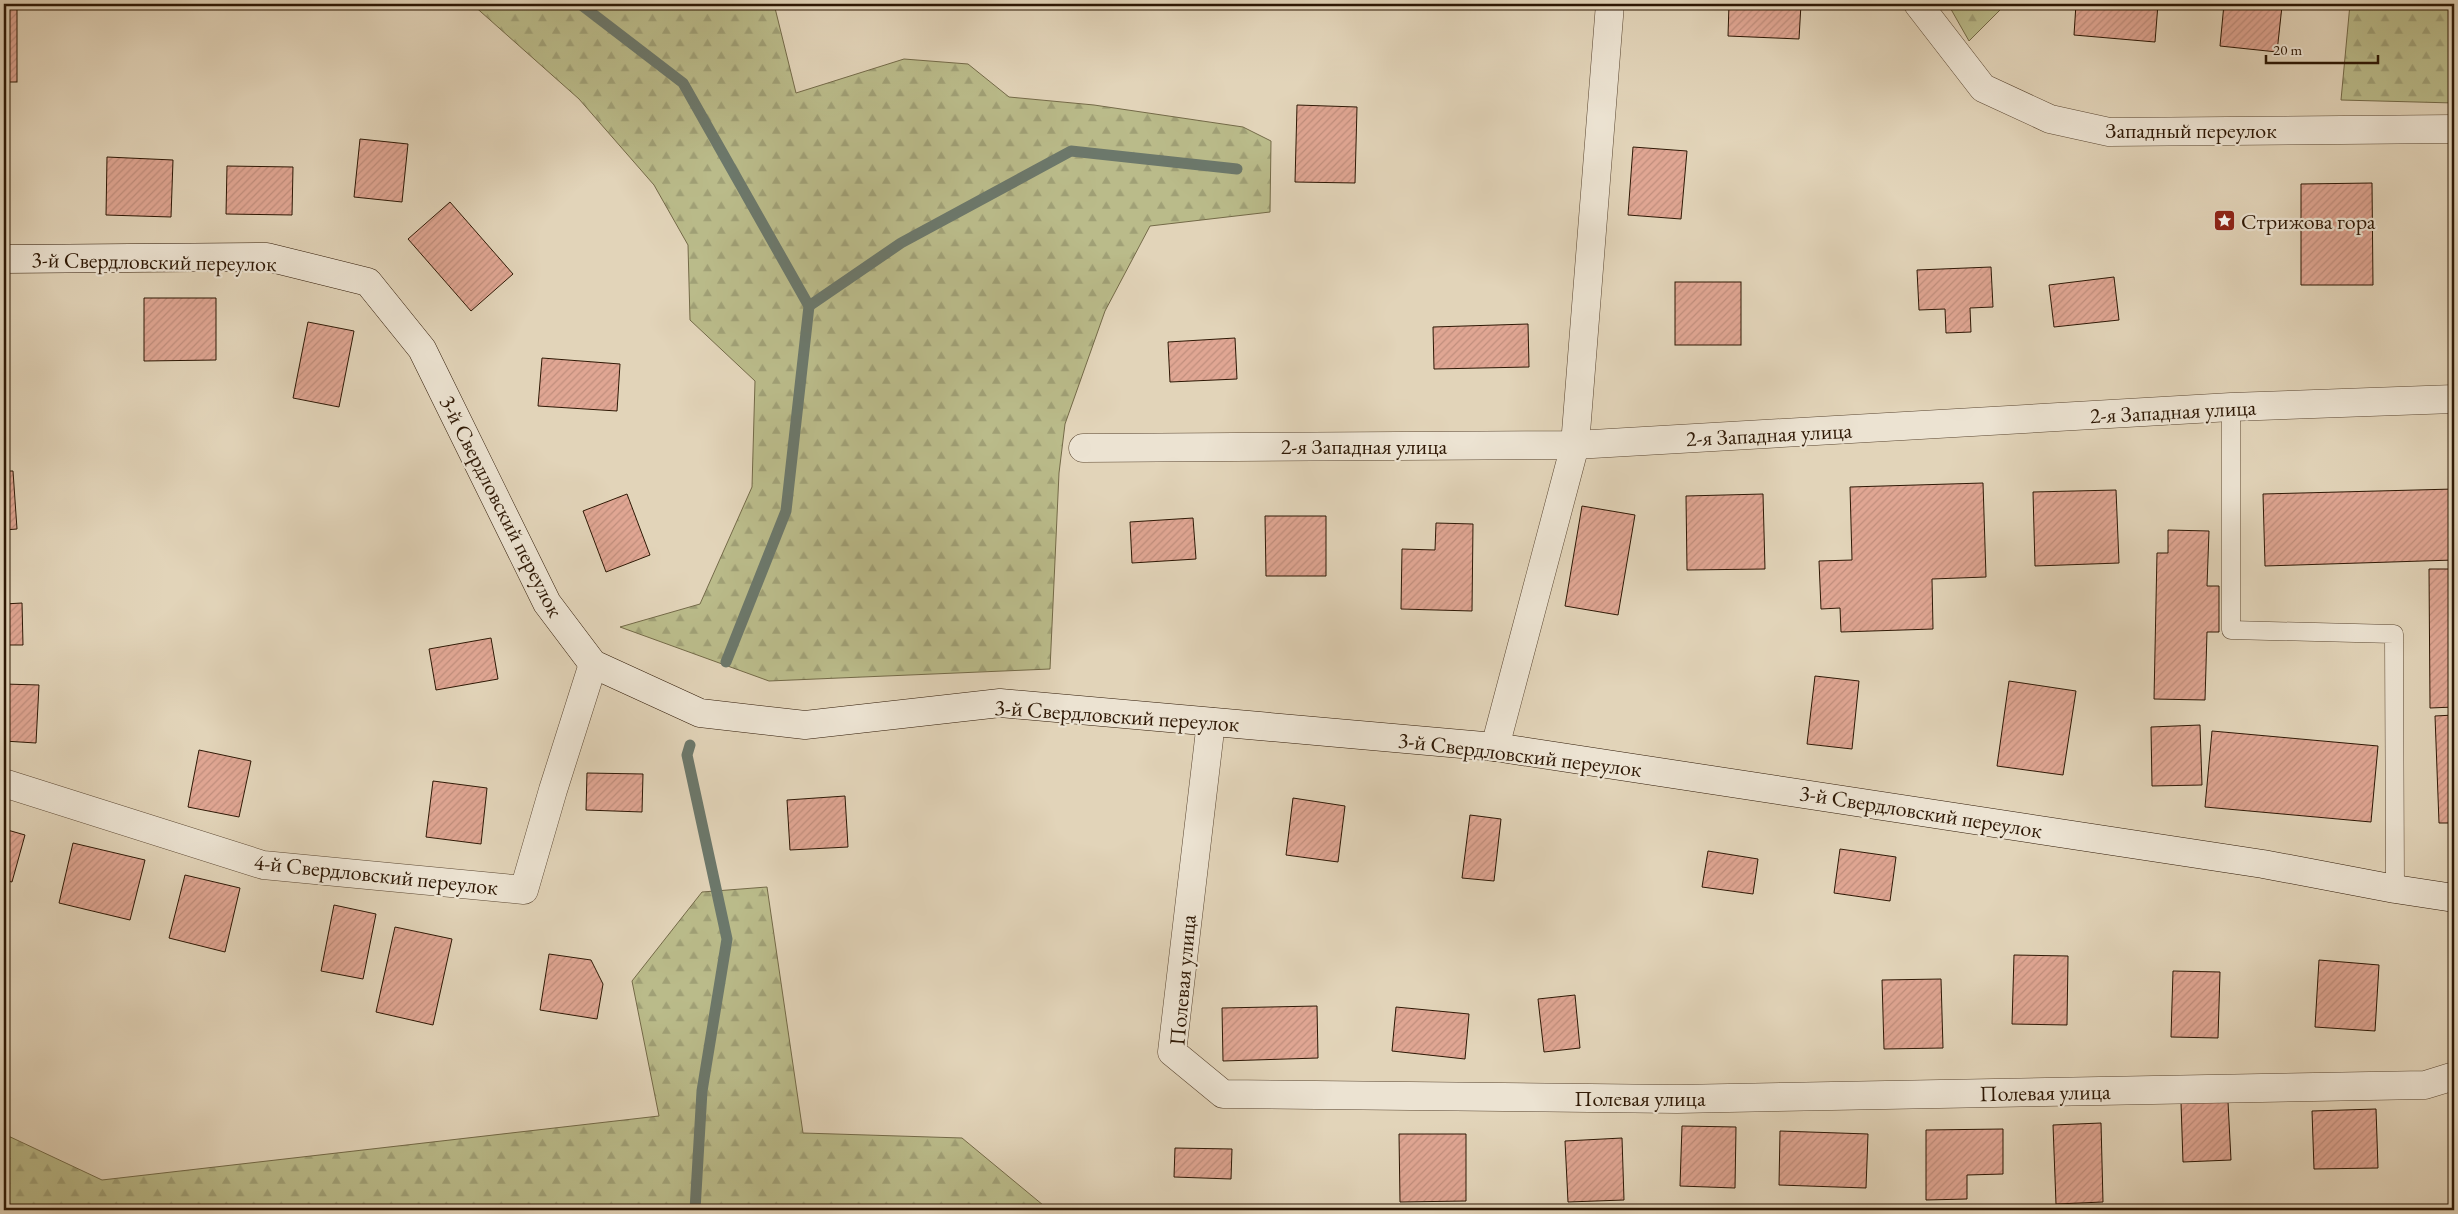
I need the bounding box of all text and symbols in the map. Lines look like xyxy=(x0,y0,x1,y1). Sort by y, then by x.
scale bar xyxy=(2266,32,2378,64)
text: 20 m xyxy=(2273,40,2302,59)
street label: Западный переулок xyxy=(2105,116,2277,145)
place label: Стрижова гора xyxy=(2241,207,2376,236)
place icon: Стрижова гора xyxy=(2213,209,2237,233)
street label: 3-й Свердловский переулок xyxy=(31,245,277,278)
street label: 3-й Свердловский переулок xyxy=(433,390,570,623)
street label: 2-я Западная улица xyxy=(2089,393,2257,430)
street label: 2-я Западная улица xyxy=(1685,416,1853,453)
street label: 2-я Западная улица xyxy=(1281,432,1447,461)
street label: 3-й Свердловский переулок xyxy=(994,692,1241,739)
street label: 3-й Свердловский переулок xyxy=(1396,725,1644,784)
street label: 3-й Свердловский переулок xyxy=(1798,778,2045,845)
street label: 4-й Свердловский переулок xyxy=(252,847,500,902)
street label: Полевая улица xyxy=(1162,913,1203,1047)
street label: Полевая улица xyxy=(1979,1077,2111,1108)
street label: Полевая улица xyxy=(1574,1084,1706,1113)

